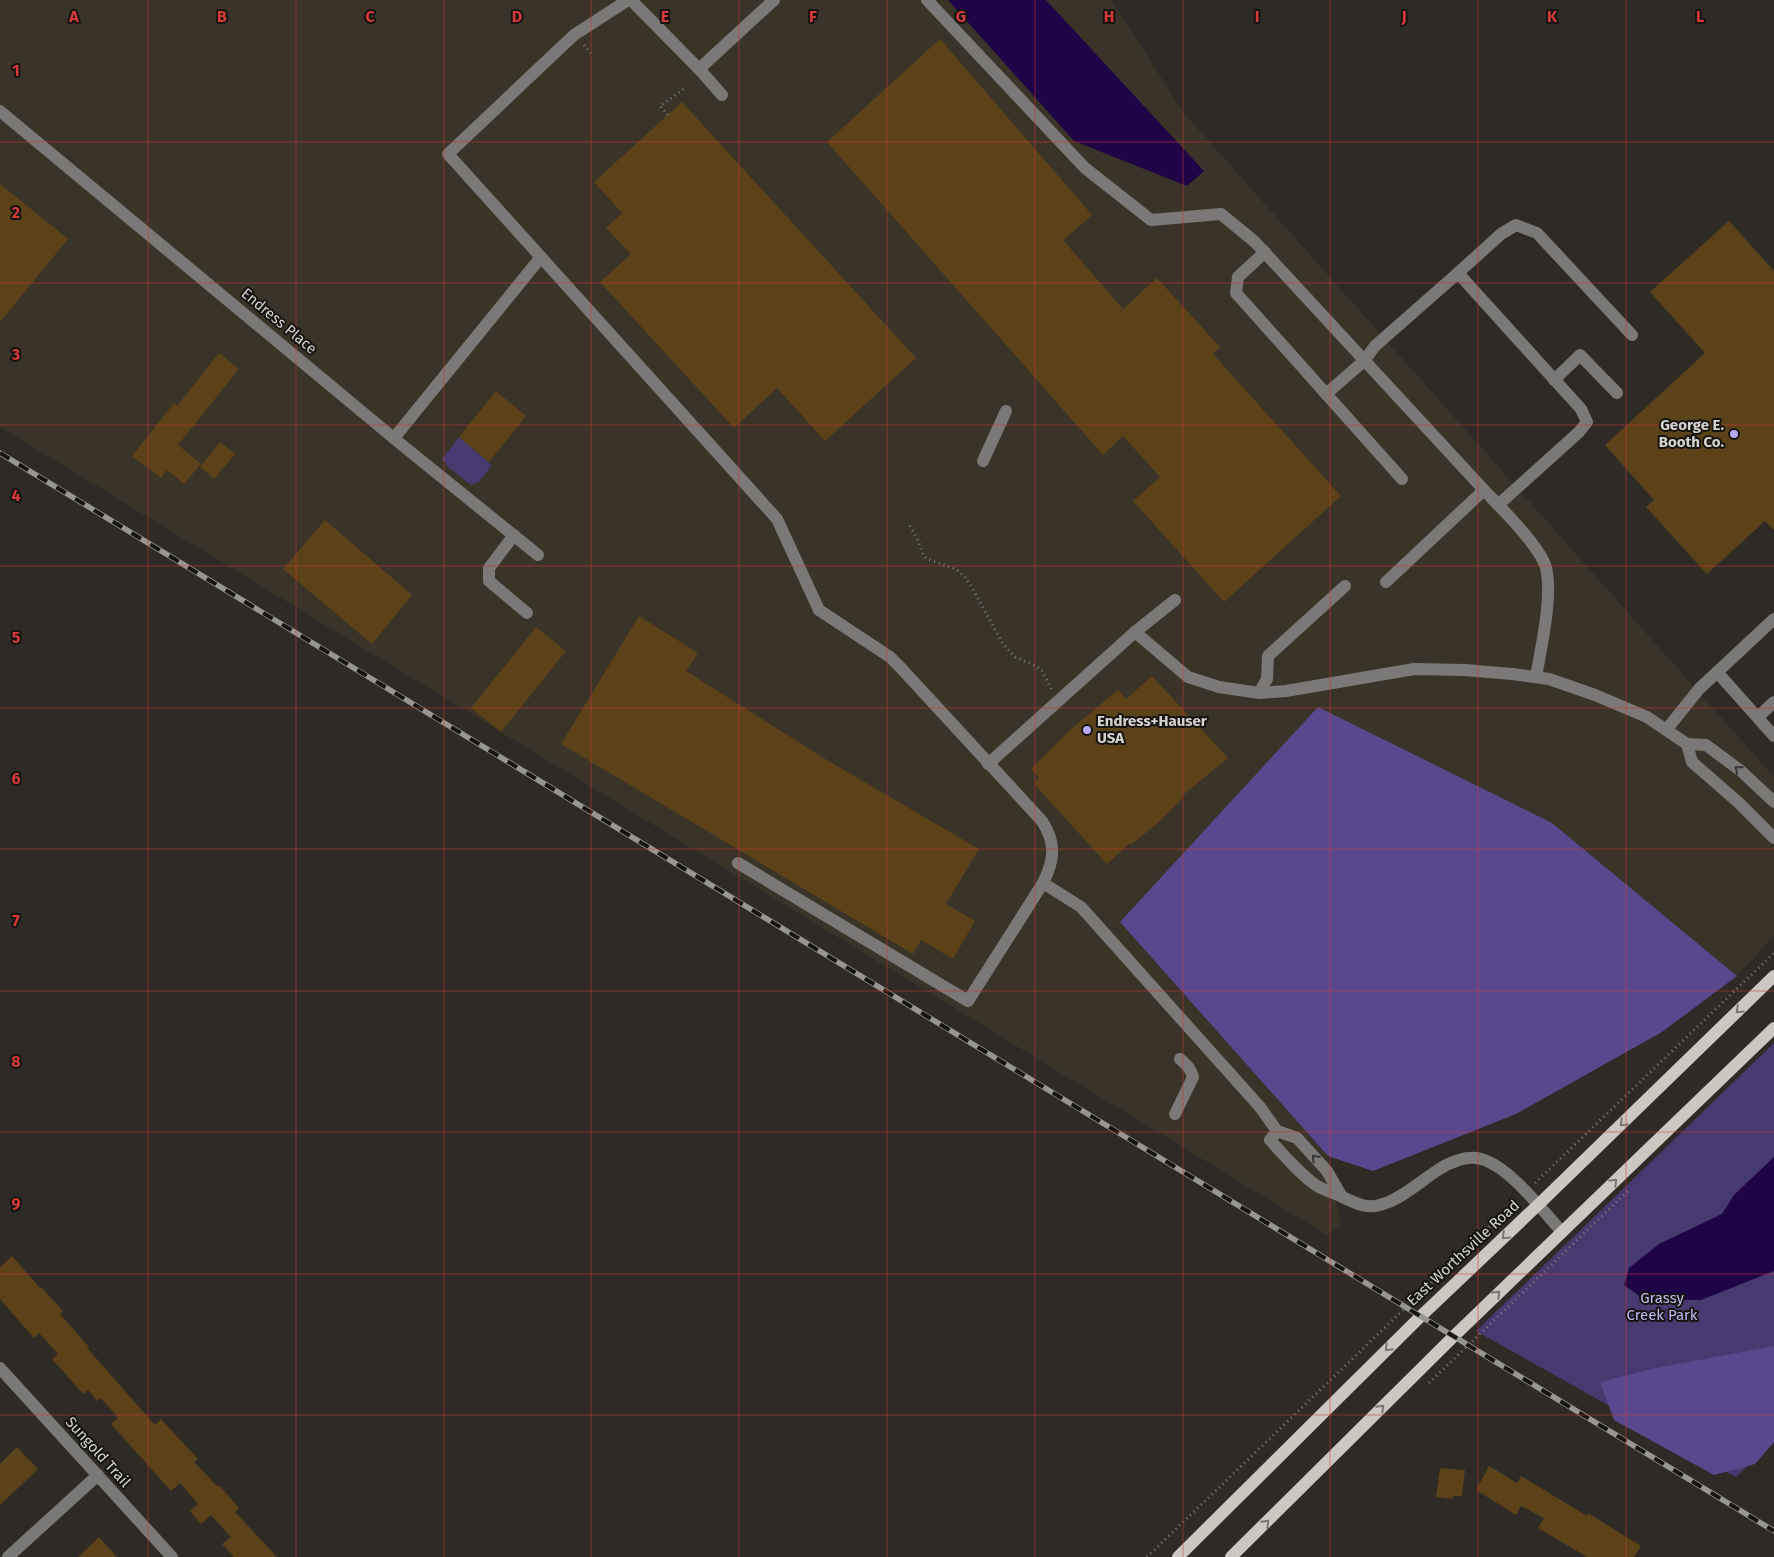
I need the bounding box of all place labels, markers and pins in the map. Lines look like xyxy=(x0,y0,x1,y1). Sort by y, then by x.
place label: George E. Booth Co. xyxy=(1659,416,1724,451)
marker: George E. Booth Co. xyxy=(1728,428,1740,440)
place label: Endress+Hauser USA xyxy=(1097,712,1208,747)
marker: Endress+Hauser USA xyxy=(1081,724,1093,736)

